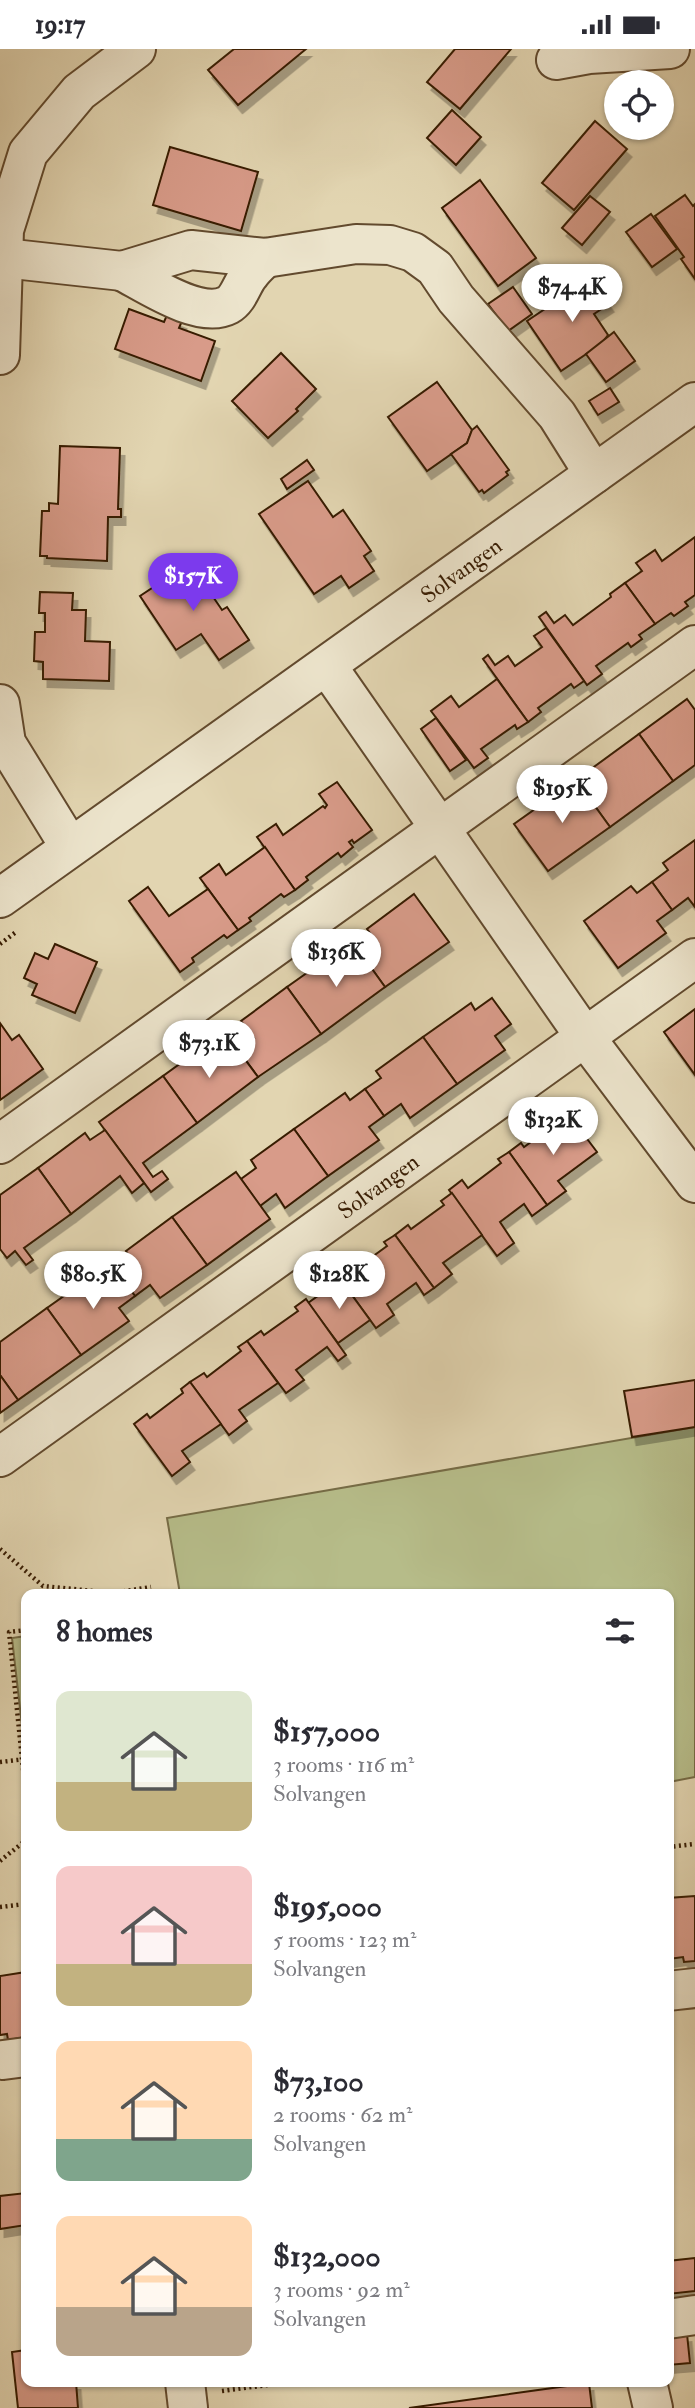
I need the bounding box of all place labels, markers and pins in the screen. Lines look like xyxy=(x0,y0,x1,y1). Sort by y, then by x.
pin: $74.4K xyxy=(515,265,629,324)
pin: $157K xyxy=(144,553,242,613)
pin: $195K xyxy=(513,765,611,825)
pin: $136K xyxy=(287,929,385,989)
pin: $73.1K xyxy=(152,1021,266,1080)
pin: $132K xyxy=(504,1097,602,1157)
pin: $80.5K xyxy=(36,1251,150,1311)
pin: $128K xyxy=(290,1251,388,1311)

